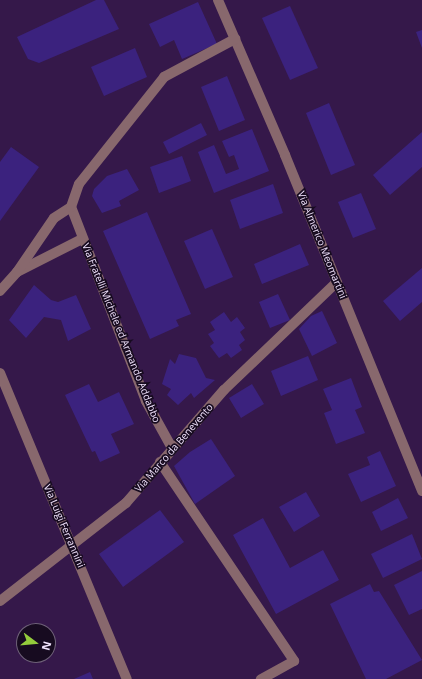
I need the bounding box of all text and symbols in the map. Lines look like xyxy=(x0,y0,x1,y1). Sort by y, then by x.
street label: Via Almerico Meomartini xyxy=(295,190,349,300)
street label: Via Fratelli Michele ed Armando Addabbo xyxy=(79,242,163,424)
street label: Via Marco da Benevento xyxy=(132,401,216,495)
street label: Via Luigi Ferrannini xyxy=(41,483,87,569)
north arrow xyxy=(16,623,56,663)
text: N xyxy=(39,640,56,653)

